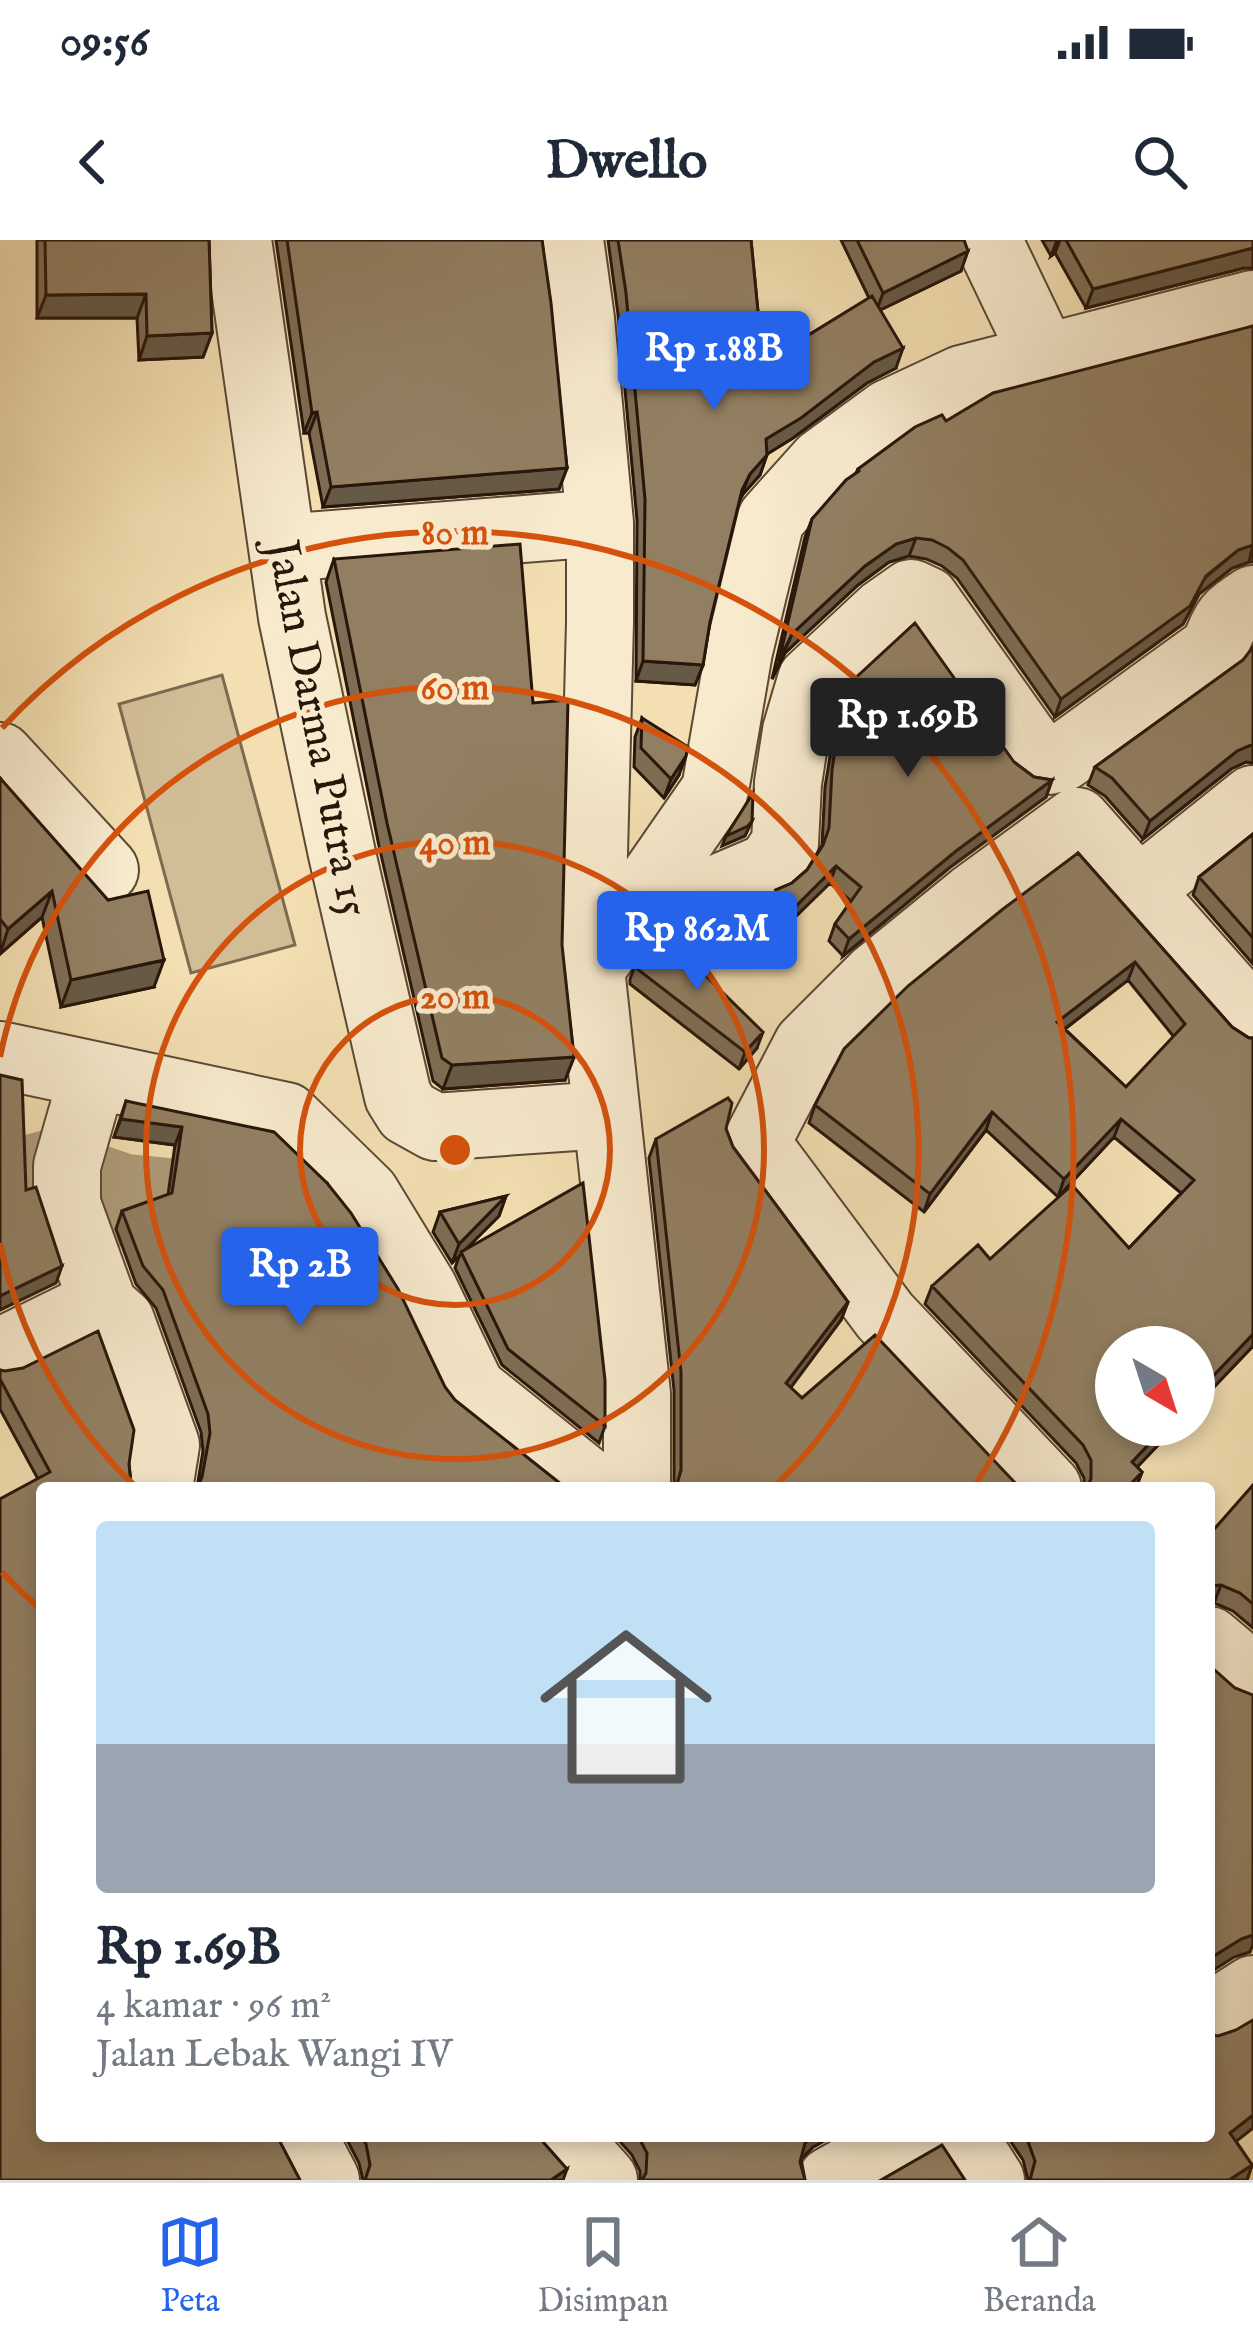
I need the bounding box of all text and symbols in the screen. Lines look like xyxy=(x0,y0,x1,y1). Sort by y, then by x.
text: 09:56 xyxy=(60,14,149,71)
text: Dwello xyxy=(546,128,707,197)
icon: back xyxy=(60,129,126,195)
icon: search xyxy=(1127,129,1193,195)
pin: Rp 1.88B xyxy=(590,311,838,413)
text: Rp 1.88B xyxy=(645,325,783,374)
text: 80 m xyxy=(421,511,489,557)
street label: Jalan Darma Putra 15 xyxy=(251,531,381,922)
text: 60 m xyxy=(421,666,489,712)
pin: Rp 1.69B xyxy=(784,678,1032,780)
text: Rp 1.69B xyxy=(837,692,979,741)
text: 40 m xyxy=(420,821,491,867)
pin: Rp 862M xyxy=(586,891,808,993)
text: Rp 862M xyxy=(624,905,770,954)
text: 20 m xyxy=(420,975,490,1021)
centre of rings xyxy=(434,1129,476,1171)
pin: Rp 2B xyxy=(216,1227,384,1329)
text: Rp 2B xyxy=(248,1241,352,1290)
north arrow xyxy=(1095,1326,1215,1446)
map controls xyxy=(1095,1326,1215,1446)
icon: home xyxy=(518,1599,734,1815)
text: Rp 1.69B xyxy=(96,1917,281,1982)
text: 4 kamar · 96 m² xyxy=(96,1982,331,2031)
text: Jalan Lebak Wangi IV xyxy=(96,2031,452,2080)
tab: Peta xyxy=(157,2209,223,2323)
tab: Disimpan xyxy=(538,2209,669,2323)
tab: Beranda xyxy=(983,2209,1096,2323)

